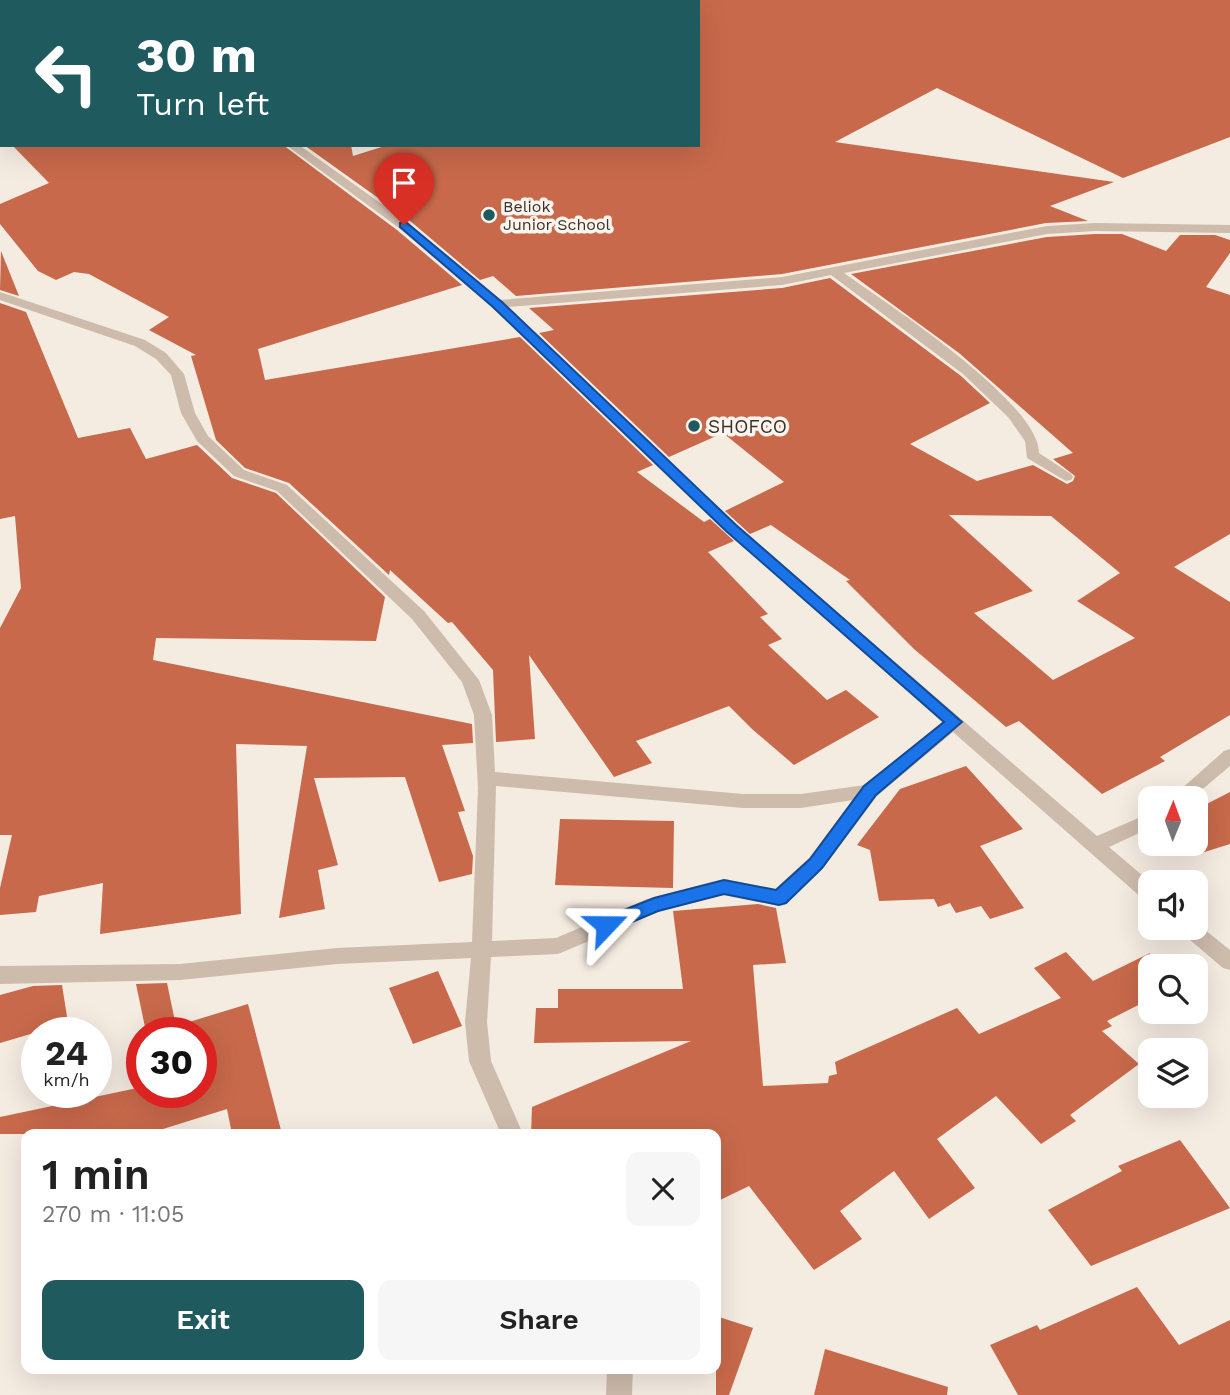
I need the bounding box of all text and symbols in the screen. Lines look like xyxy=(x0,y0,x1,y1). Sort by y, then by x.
text: 30 m xyxy=(136,26,257,84)
icon: left xyxy=(21,28,112,119)
text: Turn left xyxy=(136,85,269,123)
pin xyxy=(374,153,434,225)
icon: arrive xyxy=(385,164,423,202)
place label: Beliok Junior School xyxy=(503,197,610,234)
marker: Beliok Junior School xyxy=(481,207,497,223)
place label: SHOFCO xyxy=(708,415,787,438)
marker: SHOFCO xyxy=(686,418,702,434)
north arrow xyxy=(1138,786,1208,856)
map controls xyxy=(1138,786,1208,1108)
button: sound xyxy=(1138,870,1208,940)
position arrow xyxy=(569,888,643,962)
button: search xyxy=(1138,954,1208,1024)
speed limit sign: 30 xyxy=(126,1017,217,1108)
text: 24 xyxy=(45,1032,88,1074)
button: layers xyxy=(1138,1038,1208,1108)
text: km/h xyxy=(43,1069,90,1090)
text: 1 min xyxy=(42,1150,150,1199)
button: close xyxy=(626,1152,700,1226)
text: 270 m · 11:05 xyxy=(42,1201,184,1228)
button: Exit xyxy=(42,1280,364,1360)
button: Share xyxy=(378,1280,700,1360)

